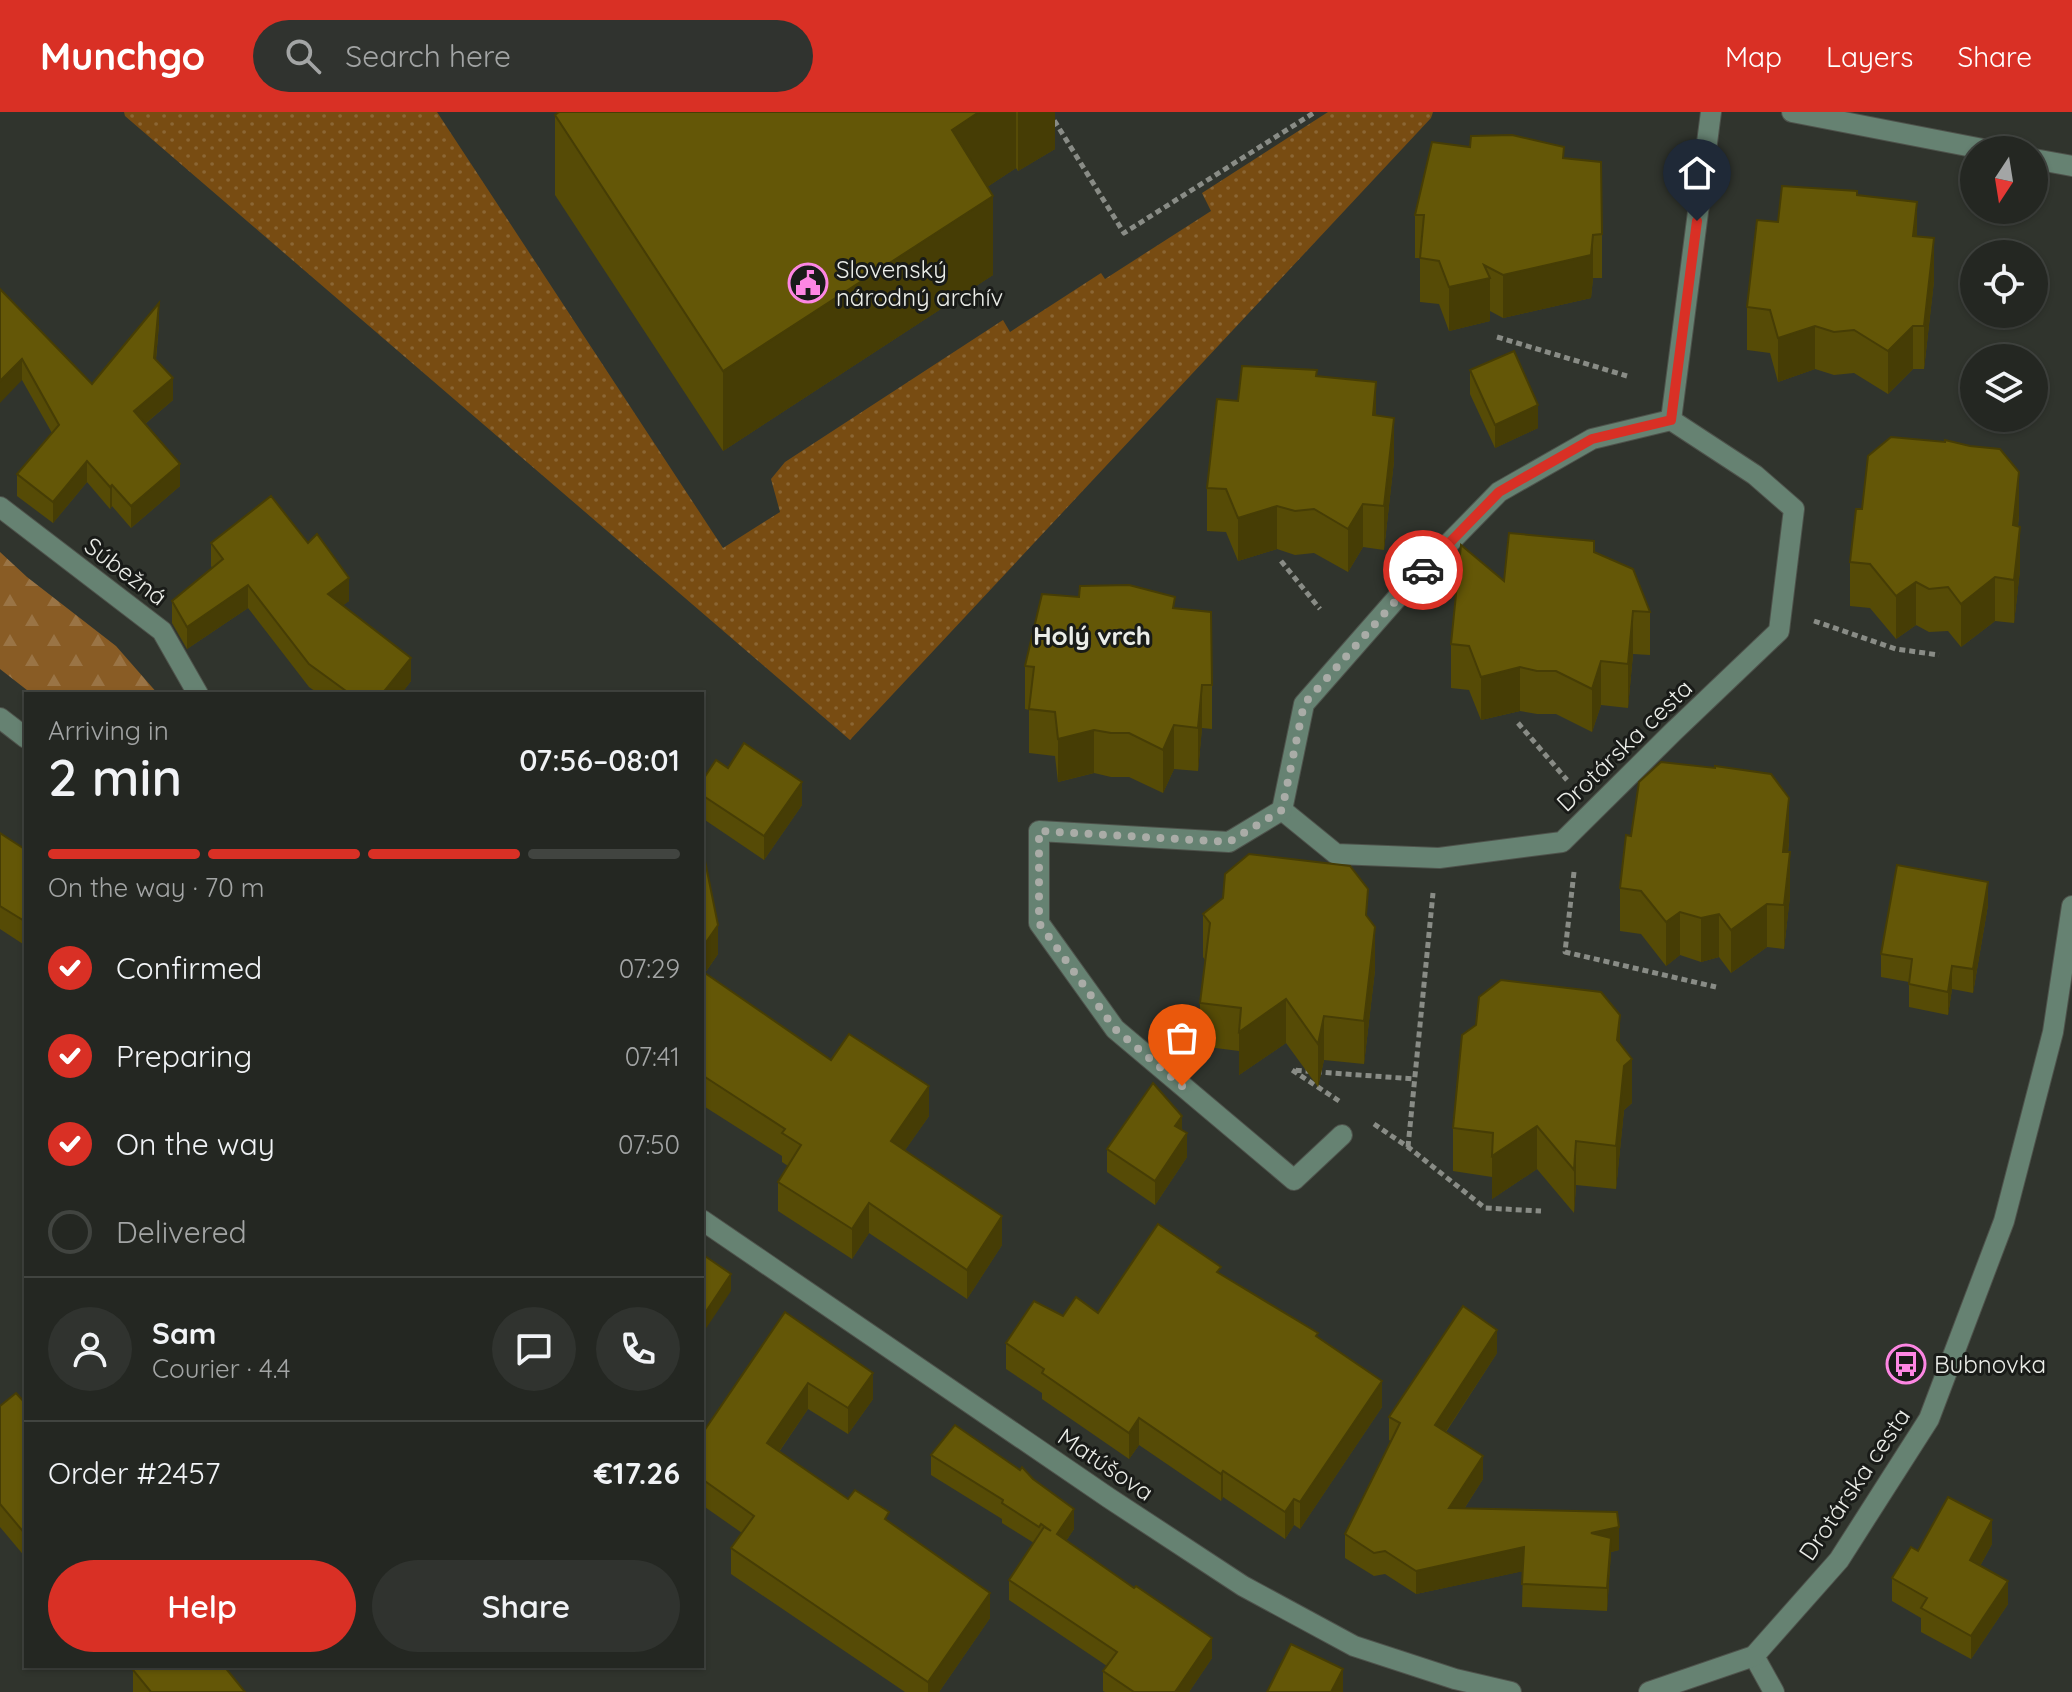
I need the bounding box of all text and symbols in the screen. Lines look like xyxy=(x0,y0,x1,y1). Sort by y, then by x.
search box xyxy=(253,20,813,92)
text: Munchgo xyxy=(40,32,205,80)
icon: search xyxy=(281,34,325,78)
text: Search here xyxy=(345,37,511,75)
text: Map xyxy=(1725,39,1782,74)
text: Layers xyxy=(1826,39,1913,74)
text: Share xyxy=(1957,39,2032,74)
north arrow xyxy=(1960,136,2048,224)
map controls xyxy=(1960,136,2048,432)
pin xyxy=(1663,139,1731,221)
icon: home xyxy=(1675,151,1719,195)
button: locate xyxy=(1960,240,2048,328)
place label: Slovenský národný archív xyxy=(836,254,1003,312)
public building icon: Slovenský národný archív xyxy=(787,262,829,304)
button: layers xyxy=(1960,344,2048,432)
street label: Súbežná xyxy=(79,530,173,612)
courier xyxy=(1383,530,1463,610)
icon: car xyxy=(1401,548,1445,592)
district label: Holý vrch xyxy=(1033,619,1151,652)
street label: Drotárska cesta xyxy=(1550,673,1698,817)
text: Arriving in xyxy=(48,714,169,747)
text: 07:56–08:01 xyxy=(519,741,680,779)
text: 2 min xyxy=(48,744,182,809)
text: On the way · 70 m xyxy=(48,871,264,904)
icon: check xyxy=(48,946,92,990)
text: Confirmed xyxy=(116,949,262,987)
text: 07:29 xyxy=(619,952,680,985)
pin xyxy=(1148,1004,1216,1086)
icon: bag xyxy=(1160,1016,1204,1060)
icon: check xyxy=(48,1034,92,1078)
text: Preparing xyxy=(116,1037,252,1075)
text: 07:41 xyxy=(625,1040,680,1073)
icon: check xyxy=(48,1122,92,1166)
text: On the way xyxy=(116,1125,275,1163)
text: 07:50 xyxy=(618,1128,680,1161)
text: Delivered xyxy=(116,1213,247,1251)
button: person xyxy=(48,1307,132,1391)
button: chat xyxy=(492,1307,576,1391)
button: phone xyxy=(596,1307,680,1391)
text: Sam xyxy=(152,1314,216,1352)
bus stop icon: Bubnovka xyxy=(1885,1343,1927,1385)
place label: Bubnovka xyxy=(1934,1349,2046,1379)
text: Courier · 4.4 xyxy=(152,1352,290,1385)
street label: Drotárska cesta xyxy=(1792,1402,1916,1566)
street label: Matúšova xyxy=(1052,1421,1160,1507)
text: Order #2457 xyxy=(48,1454,220,1492)
text: €17.26 xyxy=(594,1454,680,1492)
button: Help xyxy=(48,1560,356,1652)
button: Share xyxy=(372,1560,680,1652)

